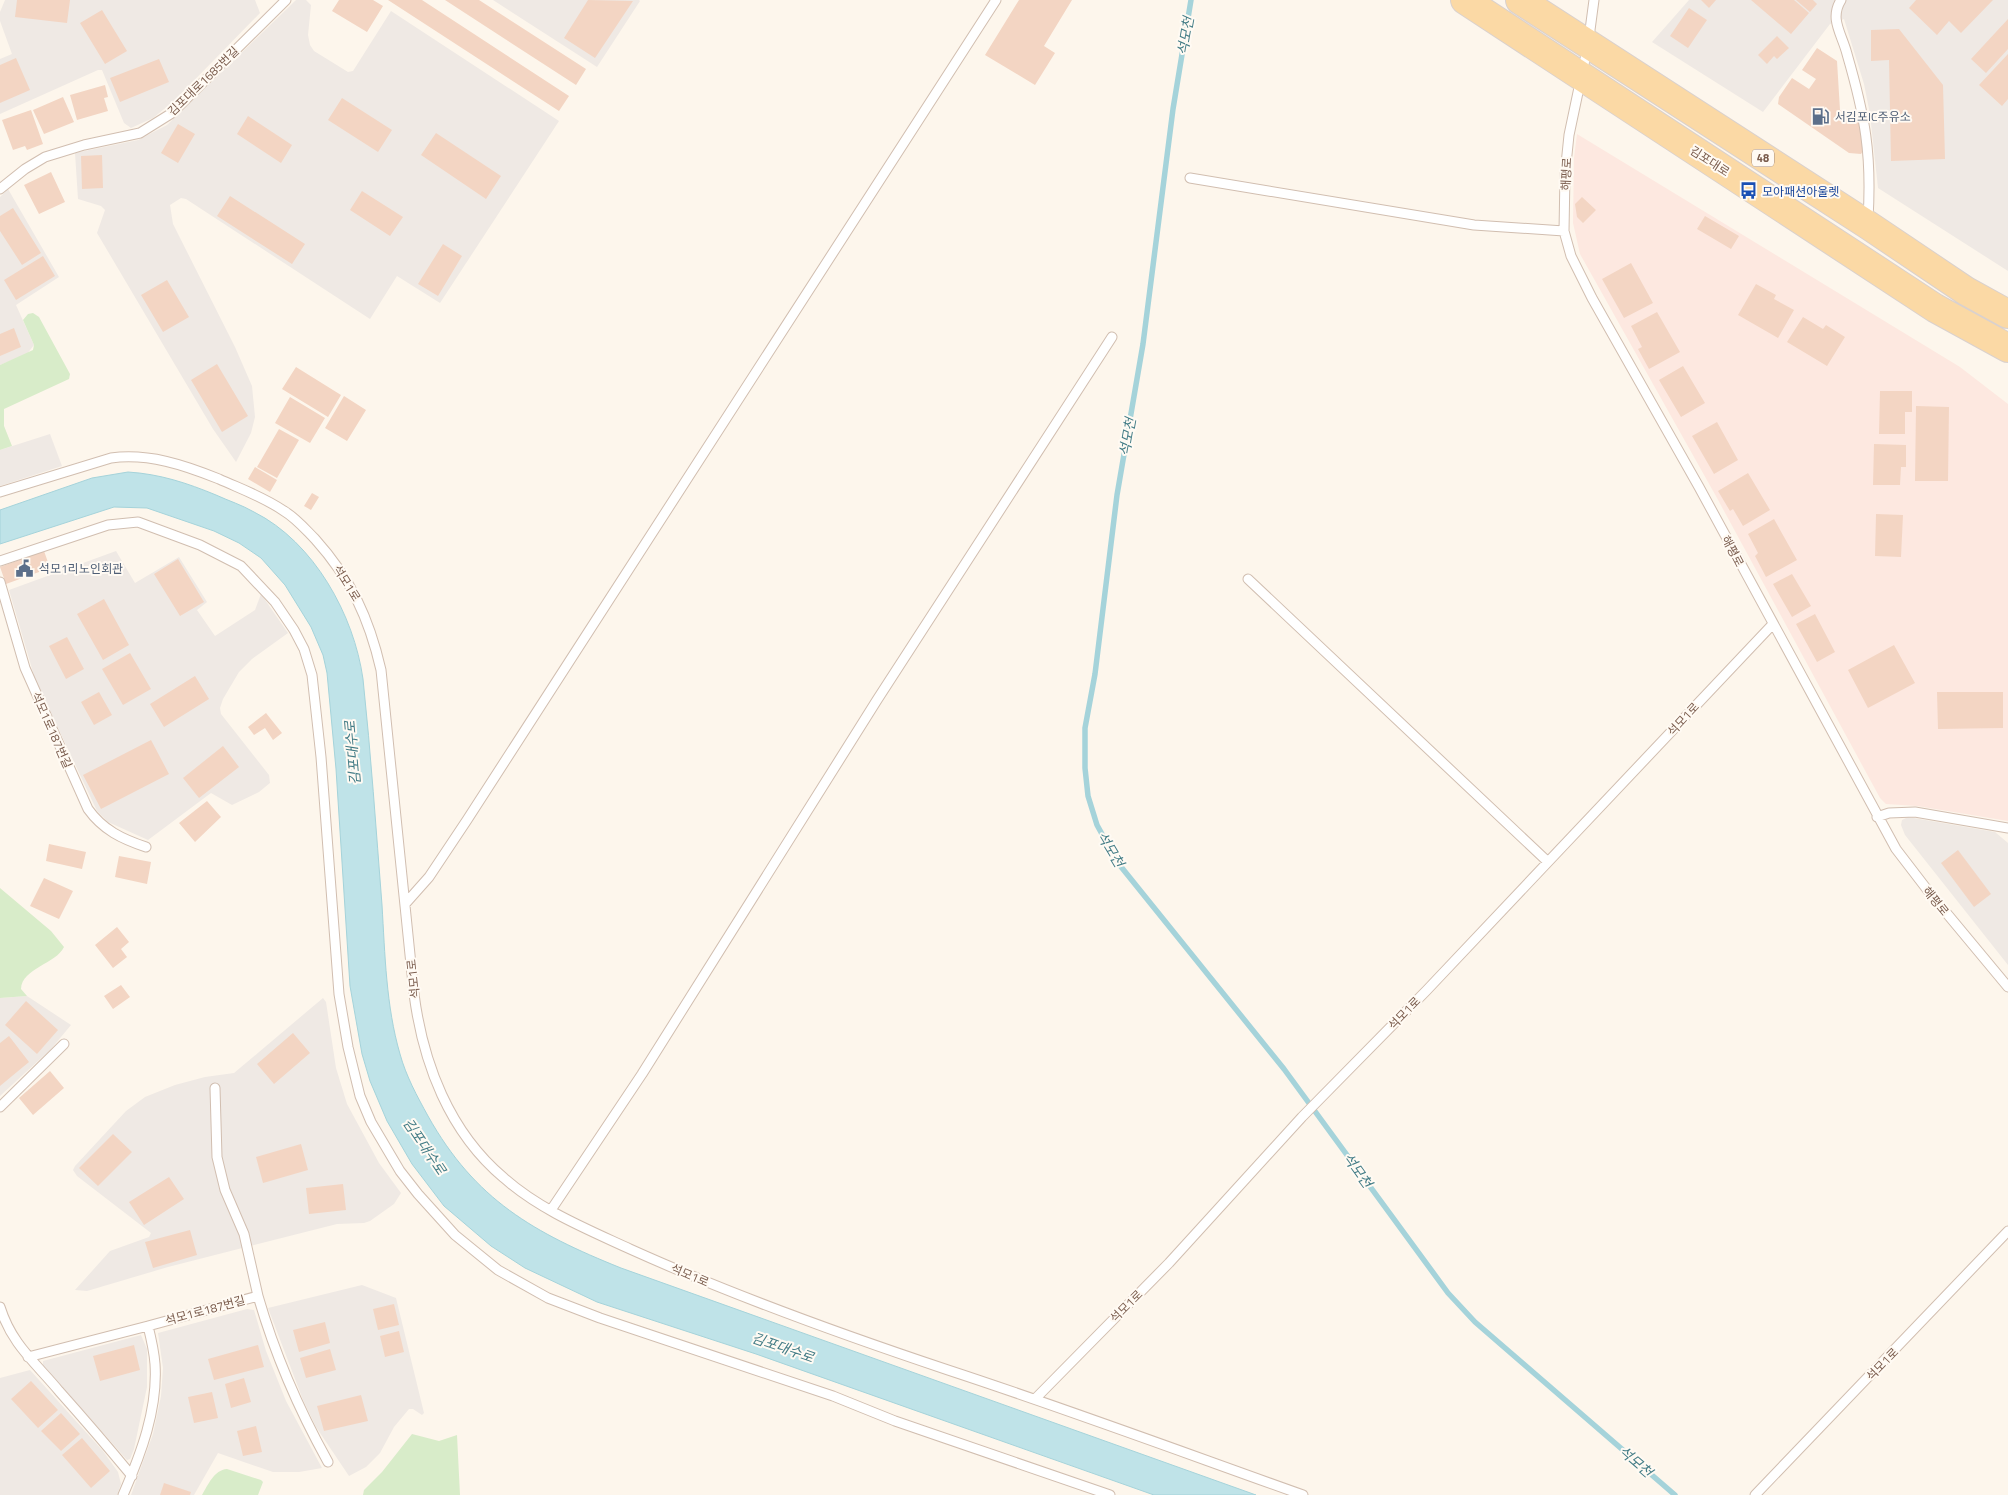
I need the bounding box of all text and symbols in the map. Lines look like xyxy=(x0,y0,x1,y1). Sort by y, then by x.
water label: 석모천 xyxy=(1171,14,1199,57)
street label: 김포대로1685번길 xyxy=(163,42,243,120)
fuel station icon: 서김포IC주유소 xyxy=(1811,106,1831,126)
place label: 서김포IC주유소 xyxy=(1835,107,1911,126)
street label: 김포대로 xyxy=(1686,141,1734,181)
road number: 48 xyxy=(1752,150,1774,167)
street label: 해평로 xyxy=(1556,157,1576,191)
bus stop icon: 모아패션아울렛 xyxy=(1738,181,1758,201)
place label: 모아패션아울렛 xyxy=(1762,182,1839,201)
water label: 석모천 xyxy=(1113,415,1141,458)
street label: 해평로 xyxy=(1717,532,1749,570)
public building icon: 석모1리노인회관 xyxy=(15,558,35,578)
place label: 석모1리노인회관 xyxy=(39,559,123,578)
street label: 석모1로 xyxy=(328,561,366,605)
street label: 석모1로187번길 xyxy=(27,689,77,771)
street label: 석모1로 xyxy=(1662,698,1704,740)
water label: 김포대수로 xyxy=(339,719,365,786)
water label: 석모천 xyxy=(1092,827,1131,872)
street label: 해평로 xyxy=(1918,882,1954,920)
street label: 석모1로 xyxy=(401,958,425,1000)
street label: 석모1로 xyxy=(1383,992,1425,1034)
water label: 김포대수로 xyxy=(398,1113,452,1179)
water label: 석모천 xyxy=(1338,1148,1379,1193)
street label: 석모1로 xyxy=(668,1258,712,1292)
street label: 석모1로 xyxy=(1105,1285,1147,1327)
street label: 석모1로187번길 xyxy=(163,1290,247,1330)
water label: 김포대수로 xyxy=(749,1327,818,1368)
street label: 석모1로 xyxy=(1861,1343,1903,1385)
water label: 석모천 xyxy=(1615,1440,1658,1482)

